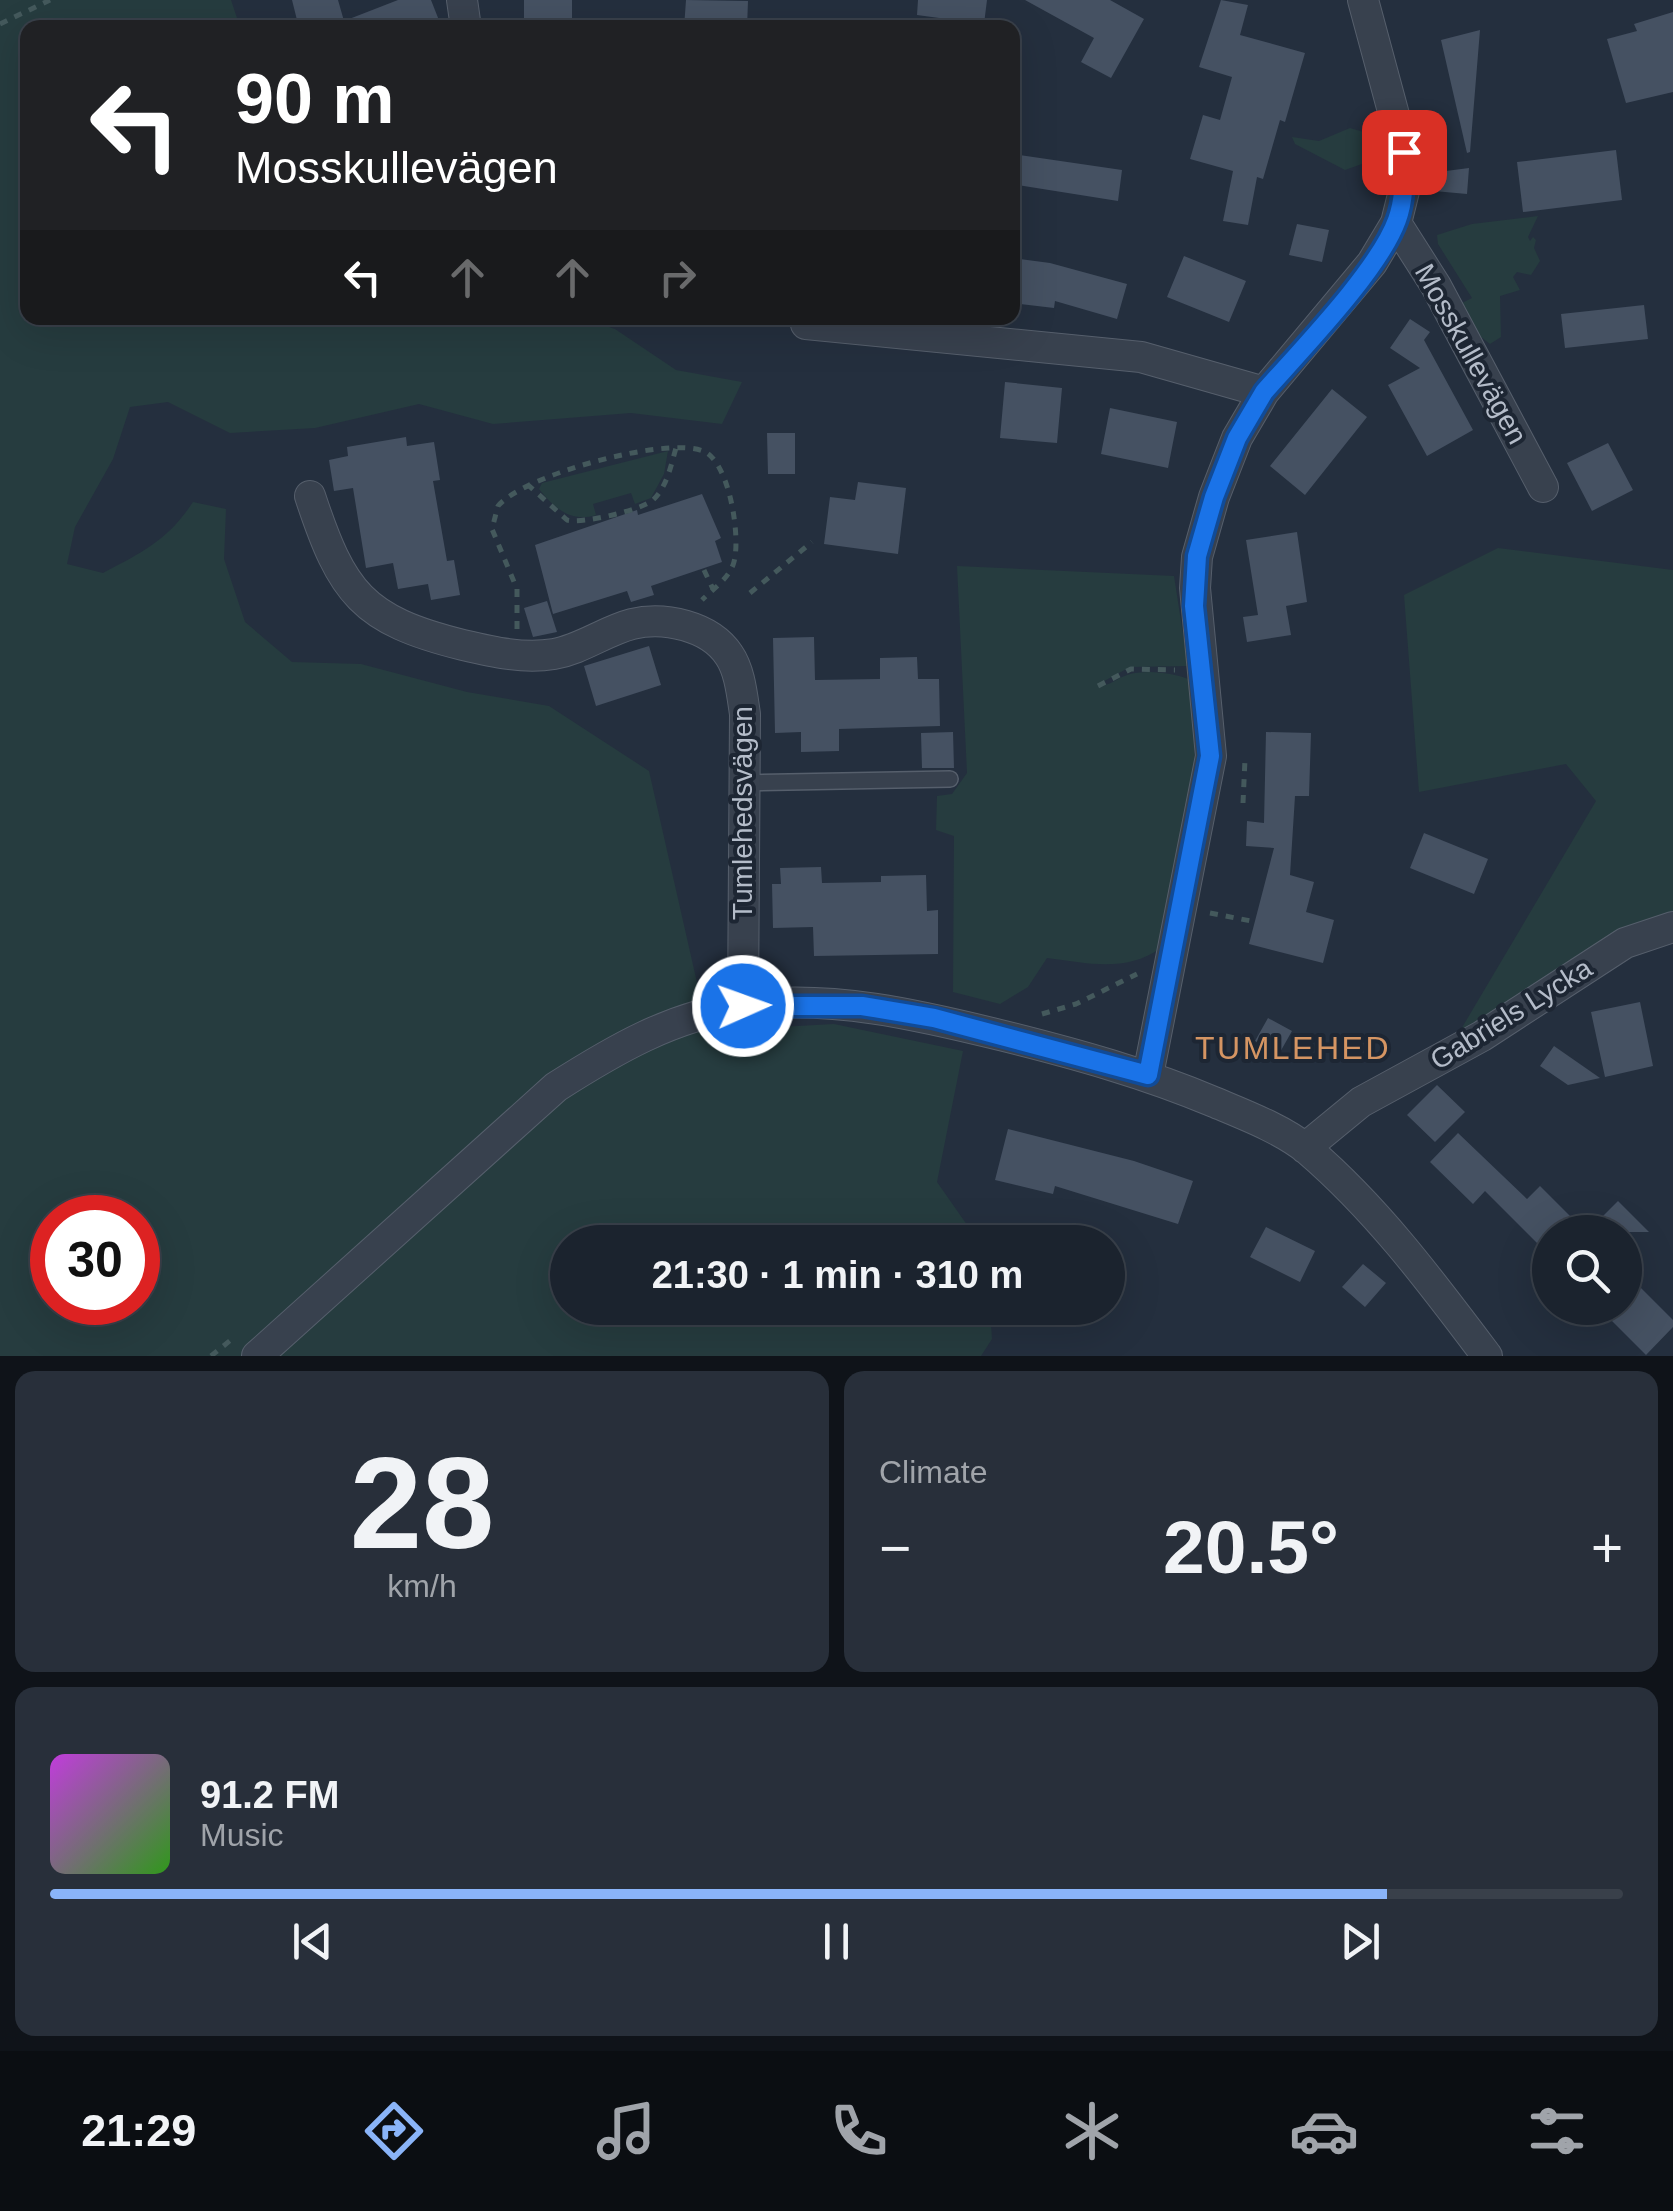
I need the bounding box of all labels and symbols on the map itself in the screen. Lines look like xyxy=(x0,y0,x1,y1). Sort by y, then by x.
pin xyxy=(1362,110,1447,195)
street label: Mosskullevägen xyxy=(1409,259,1533,449)
street label: Tumlehedsvägen xyxy=(727,706,758,920)
street label: Gabriels Lycka xyxy=(1425,952,1598,1076)
position arrow xyxy=(691,954,795,1058)
district label: TUMLEHED xyxy=(1195,1030,1391,1066)
speed limit sign: 30 xyxy=(30,1195,160,1325)

